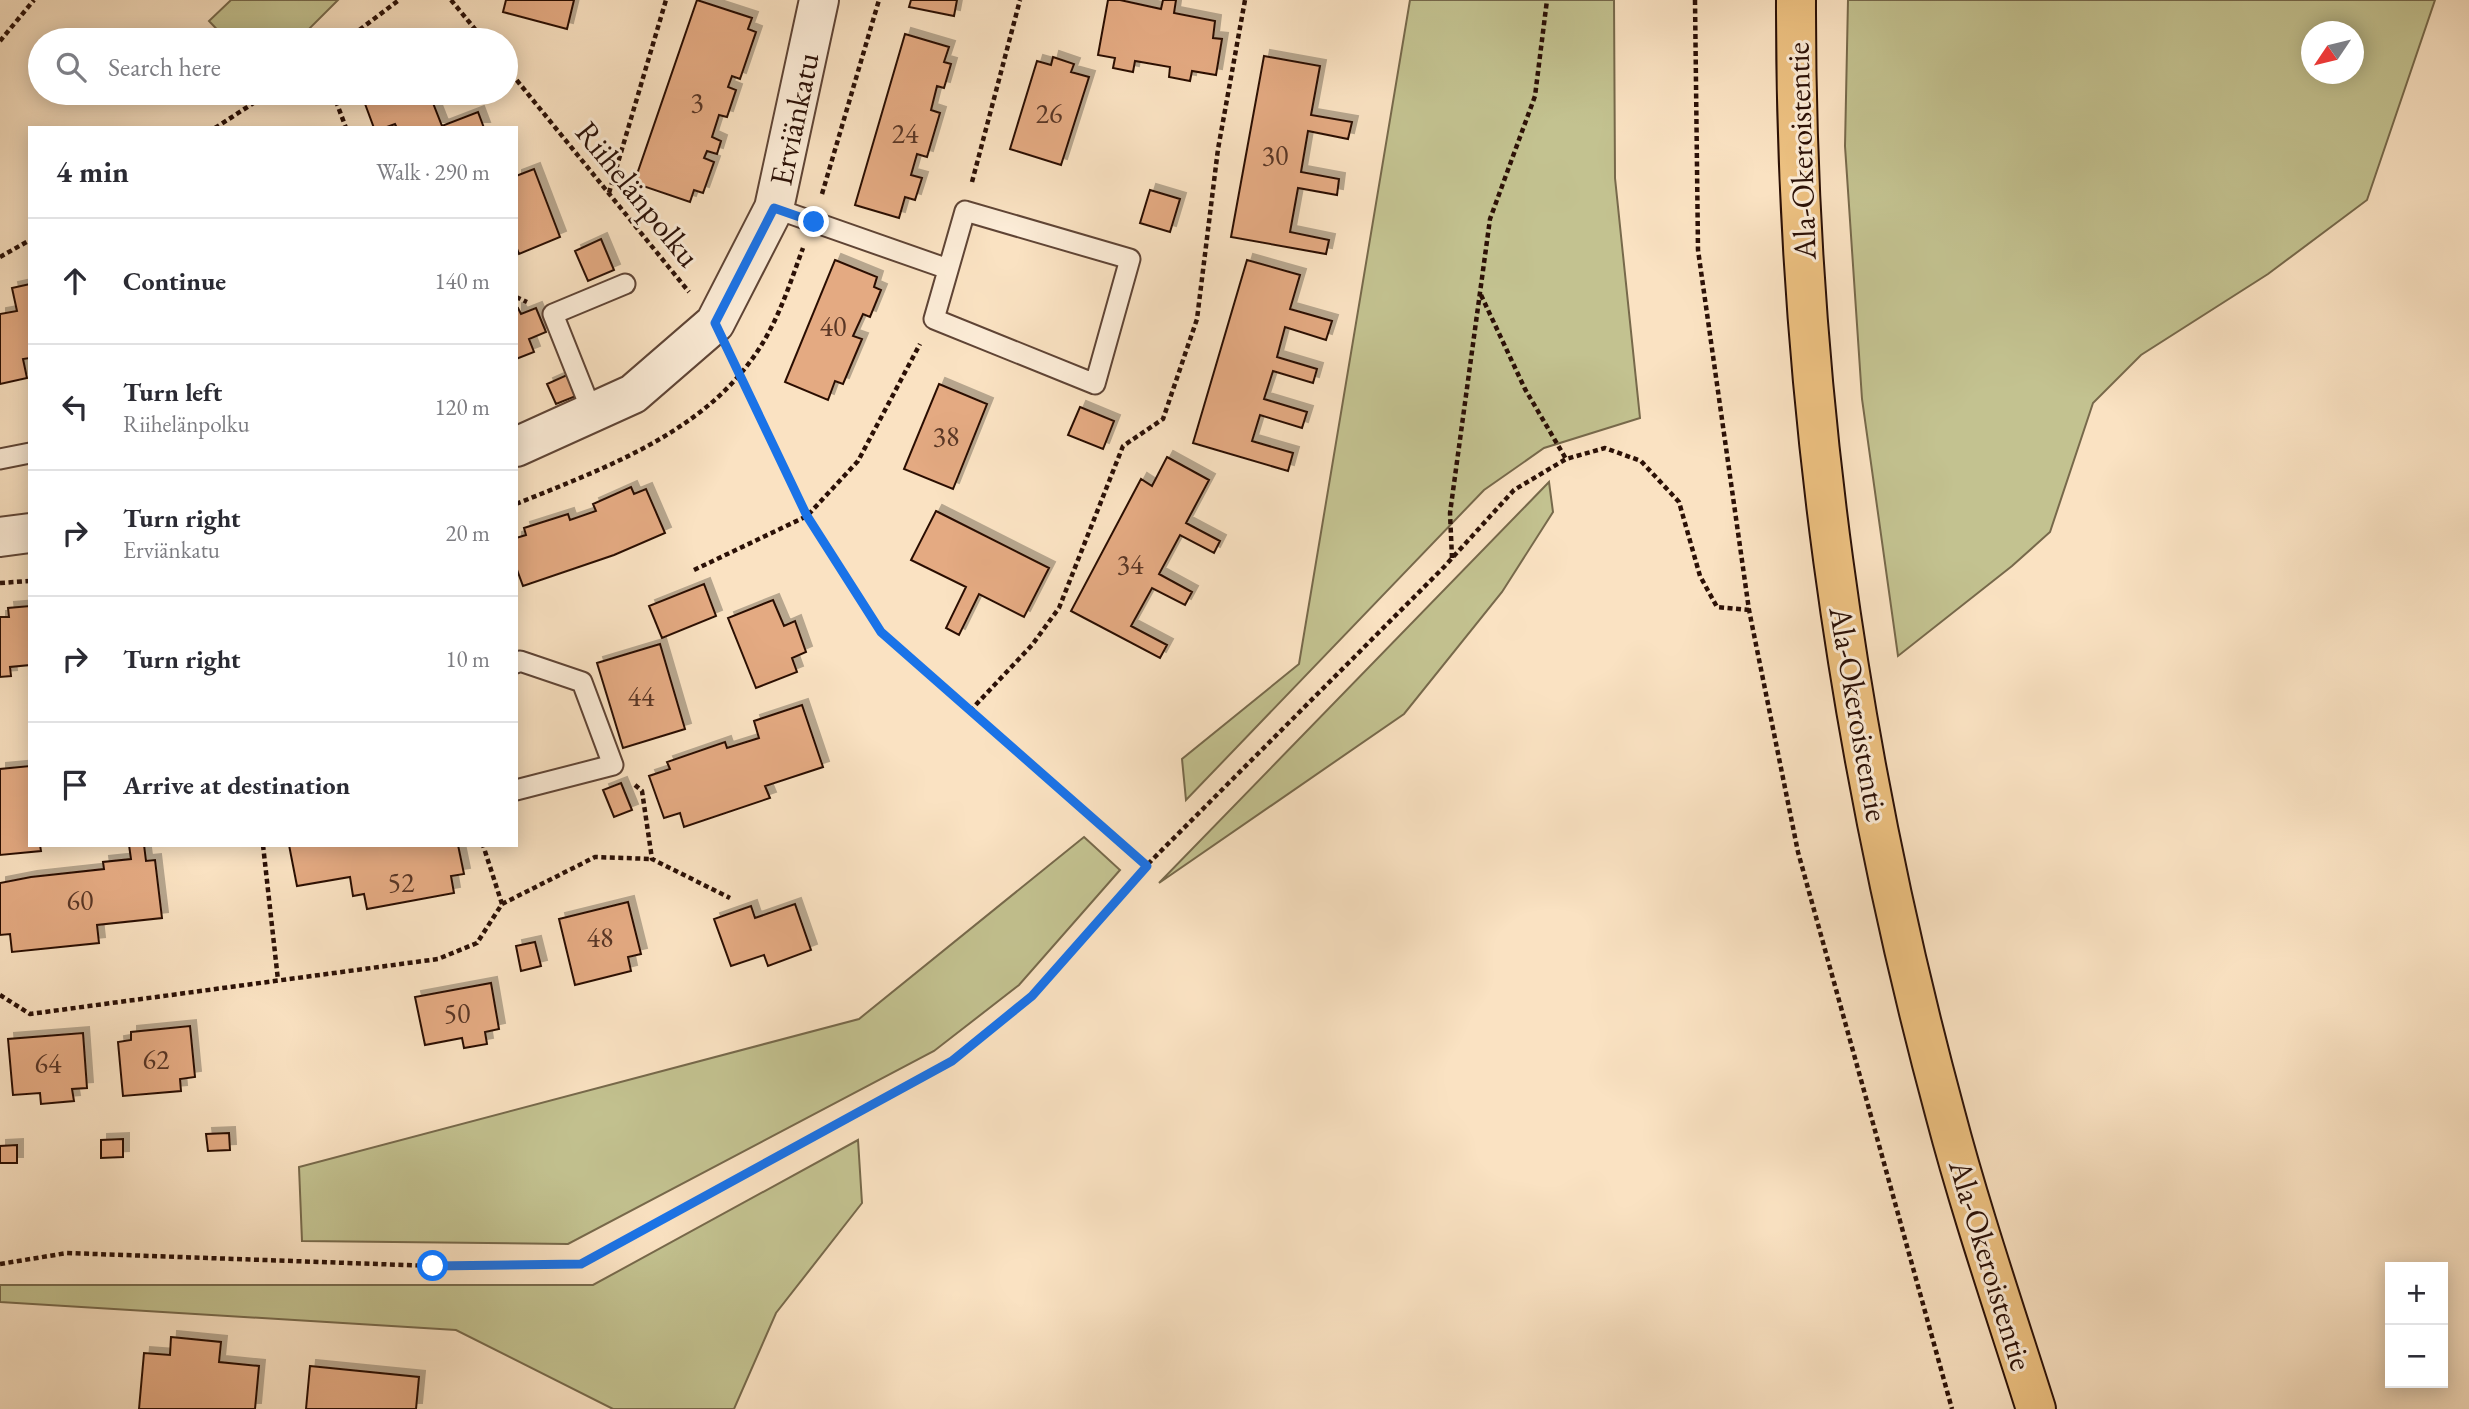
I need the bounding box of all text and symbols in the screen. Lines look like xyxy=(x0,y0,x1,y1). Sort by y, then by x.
north arrow xyxy=(2301,21,2364,84)
search box xyxy=(28,28,518,105)
street label: Ala-Okeroistentie xyxy=(1776,41,1826,262)
icon: search xyxy=(52,48,90,86)
street label: Erviänkatu xyxy=(759,49,829,189)
text: Search here xyxy=(108,50,221,84)
house number: 3 xyxy=(690,84,704,120)
house number: 26 xyxy=(1036,95,1062,131)
street label: Riihelänpolku xyxy=(566,112,710,276)
house number: 24 xyxy=(892,115,919,151)
house number: 30 xyxy=(1262,137,1288,173)
text: 4 min xyxy=(56,152,129,191)
text: Walk · 290 m xyxy=(376,157,490,187)
route end xyxy=(798,206,829,237)
icon: ahead xyxy=(56,262,94,300)
text: Continue xyxy=(123,264,226,298)
text: 140 m xyxy=(434,266,490,296)
house number: 40 xyxy=(820,308,846,344)
text: Turn left xyxy=(123,375,222,409)
icon: left xyxy=(56,388,94,426)
text: 120 m xyxy=(434,392,490,422)
text: Riihelänpolku xyxy=(123,409,250,439)
house number: 38 xyxy=(933,418,959,454)
text: Turn right xyxy=(123,501,241,535)
icon: right xyxy=(56,514,94,552)
text: 20 m xyxy=(445,518,490,548)
text: Erviänkatu xyxy=(123,535,220,565)
house number: 34 xyxy=(1117,546,1144,582)
street label: Ala-Okeroistentie xyxy=(1819,602,1899,825)
icon: right xyxy=(56,640,94,678)
text: Turn right xyxy=(123,642,241,676)
text: 10 m xyxy=(445,644,490,674)
house number: 44 xyxy=(628,678,655,714)
icon: arrive xyxy=(56,766,94,804)
text: Arrive at destination xyxy=(123,768,350,802)
house number: 52 xyxy=(388,864,415,900)
house number: 60 xyxy=(67,882,93,918)
house number: 48 xyxy=(587,919,613,955)
house number: 50 xyxy=(444,995,470,1031)
house number: 62 xyxy=(143,1041,170,1077)
house number: 64 xyxy=(35,1045,62,1081)
street label: Ala-Okeroistentie xyxy=(1939,1154,2043,1375)
route start xyxy=(417,1250,448,1281)
map controls xyxy=(2385,1262,2448,1388)
button: + xyxy=(2385,1262,2448,1325)
button: − xyxy=(2385,1325,2448,1388)

